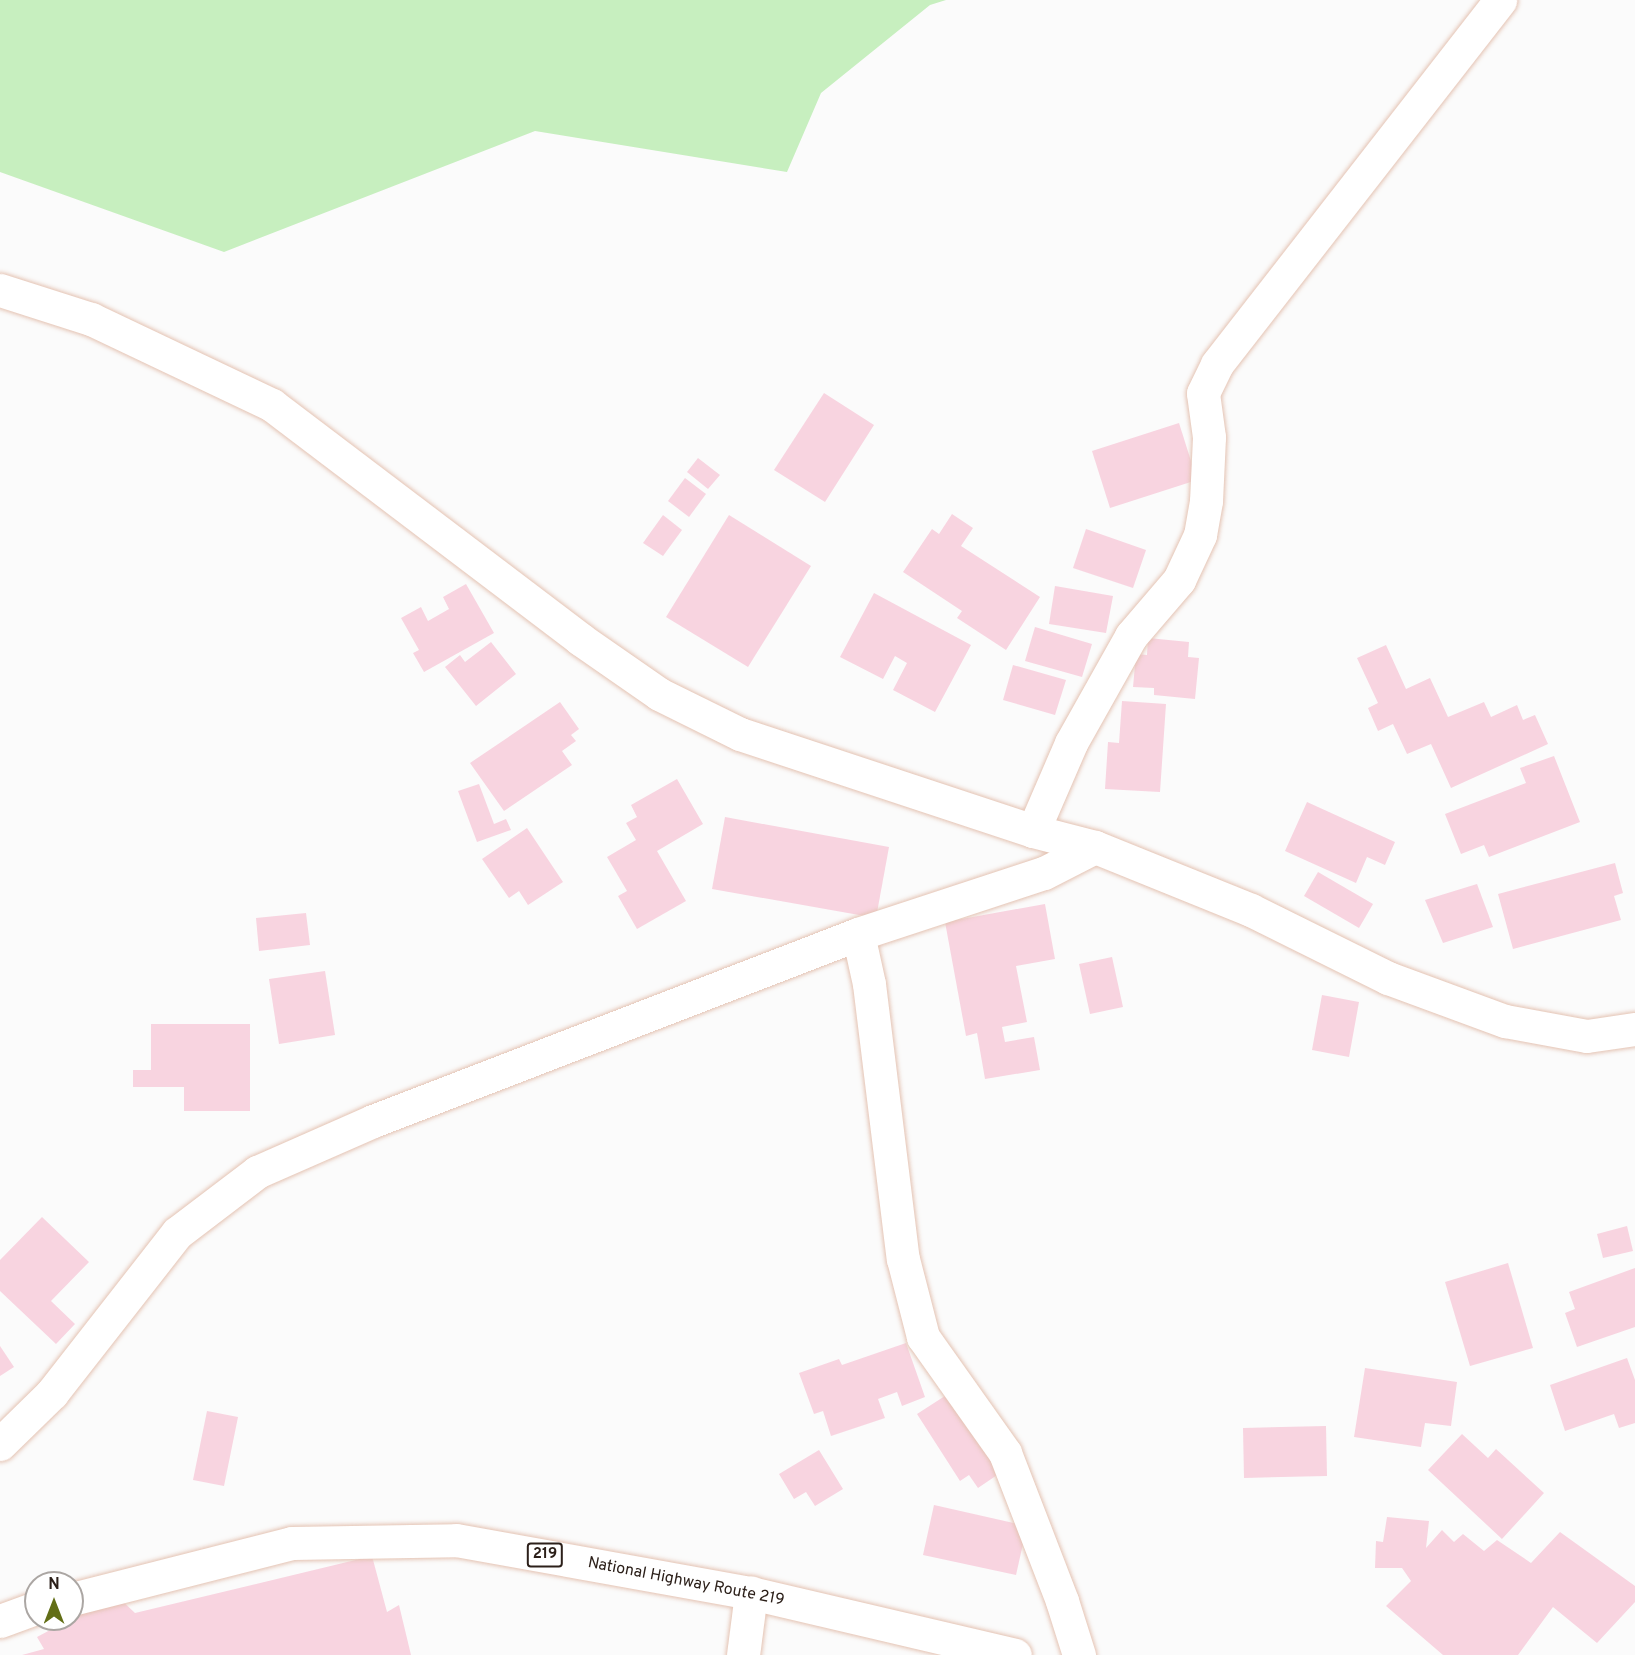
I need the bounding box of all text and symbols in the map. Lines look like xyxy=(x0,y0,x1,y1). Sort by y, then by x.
road number: 219 xyxy=(526,1543,564,1567)
street label: National Highway Route 219 xyxy=(586,1554,786,1610)
north arrow xyxy=(24,1571,84,1631)
text: N xyxy=(48,1575,60,1595)

